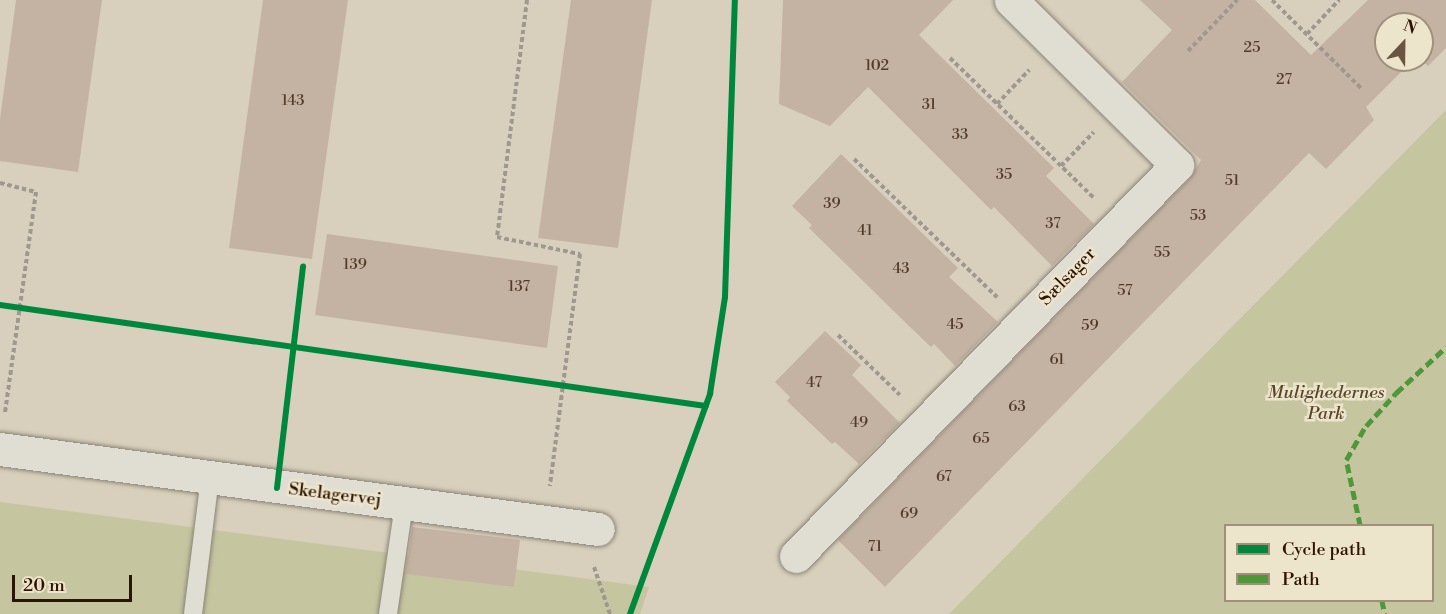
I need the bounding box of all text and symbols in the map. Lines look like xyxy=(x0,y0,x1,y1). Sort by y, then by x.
north arrow xyxy=(1374,12,1434,72)
text: N xyxy=(1400,16,1420,39)
house number: 25 xyxy=(1244,39,1260,57)
house number: 102 xyxy=(865,57,889,75)
house number: 27 xyxy=(1276,71,1292,89)
house number: 143 xyxy=(281,92,305,110)
house number: 31 xyxy=(922,96,936,114)
house number: 33 xyxy=(952,126,968,144)
house number: 35 xyxy=(996,166,1012,184)
house number: 51 xyxy=(1225,172,1239,190)
house number: 39 xyxy=(823,195,841,213)
house number: 53 xyxy=(1190,207,1206,225)
house number: 37 xyxy=(1045,215,1061,233)
house number: 41 xyxy=(857,222,873,240)
street label: Sælsager xyxy=(1035,244,1101,310)
house number: 55 xyxy=(1154,244,1170,262)
house number: 139 xyxy=(343,256,367,274)
house number: 43 xyxy=(892,260,910,278)
house number: 137 xyxy=(508,278,530,296)
house number: 57 xyxy=(1117,282,1133,300)
house number: 45 xyxy=(946,316,964,334)
house number: 59 xyxy=(1081,317,1099,335)
house number: 61 xyxy=(1049,351,1065,369)
house number: 47 xyxy=(806,374,822,392)
park label: Mulighedernes Park xyxy=(1268,383,1384,426)
house number: 63 xyxy=(1008,398,1026,416)
house number: 49 xyxy=(850,414,868,432)
house number: 65 xyxy=(972,430,990,448)
house number: 67 xyxy=(936,468,952,486)
street label: Skelagervej xyxy=(287,479,383,511)
house number: 69 xyxy=(900,505,918,523)
legend xyxy=(1224,524,1434,602)
house number: 71 xyxy=(868,538,882,556)
text: Cycle path xyxy=(1282,538,1366,561)
scale bar xyxy=(15,563,135,601)
text: Path xyxy=(1282,568,1320,591)
text: 20 m xyxy=(23,574,65,597)

